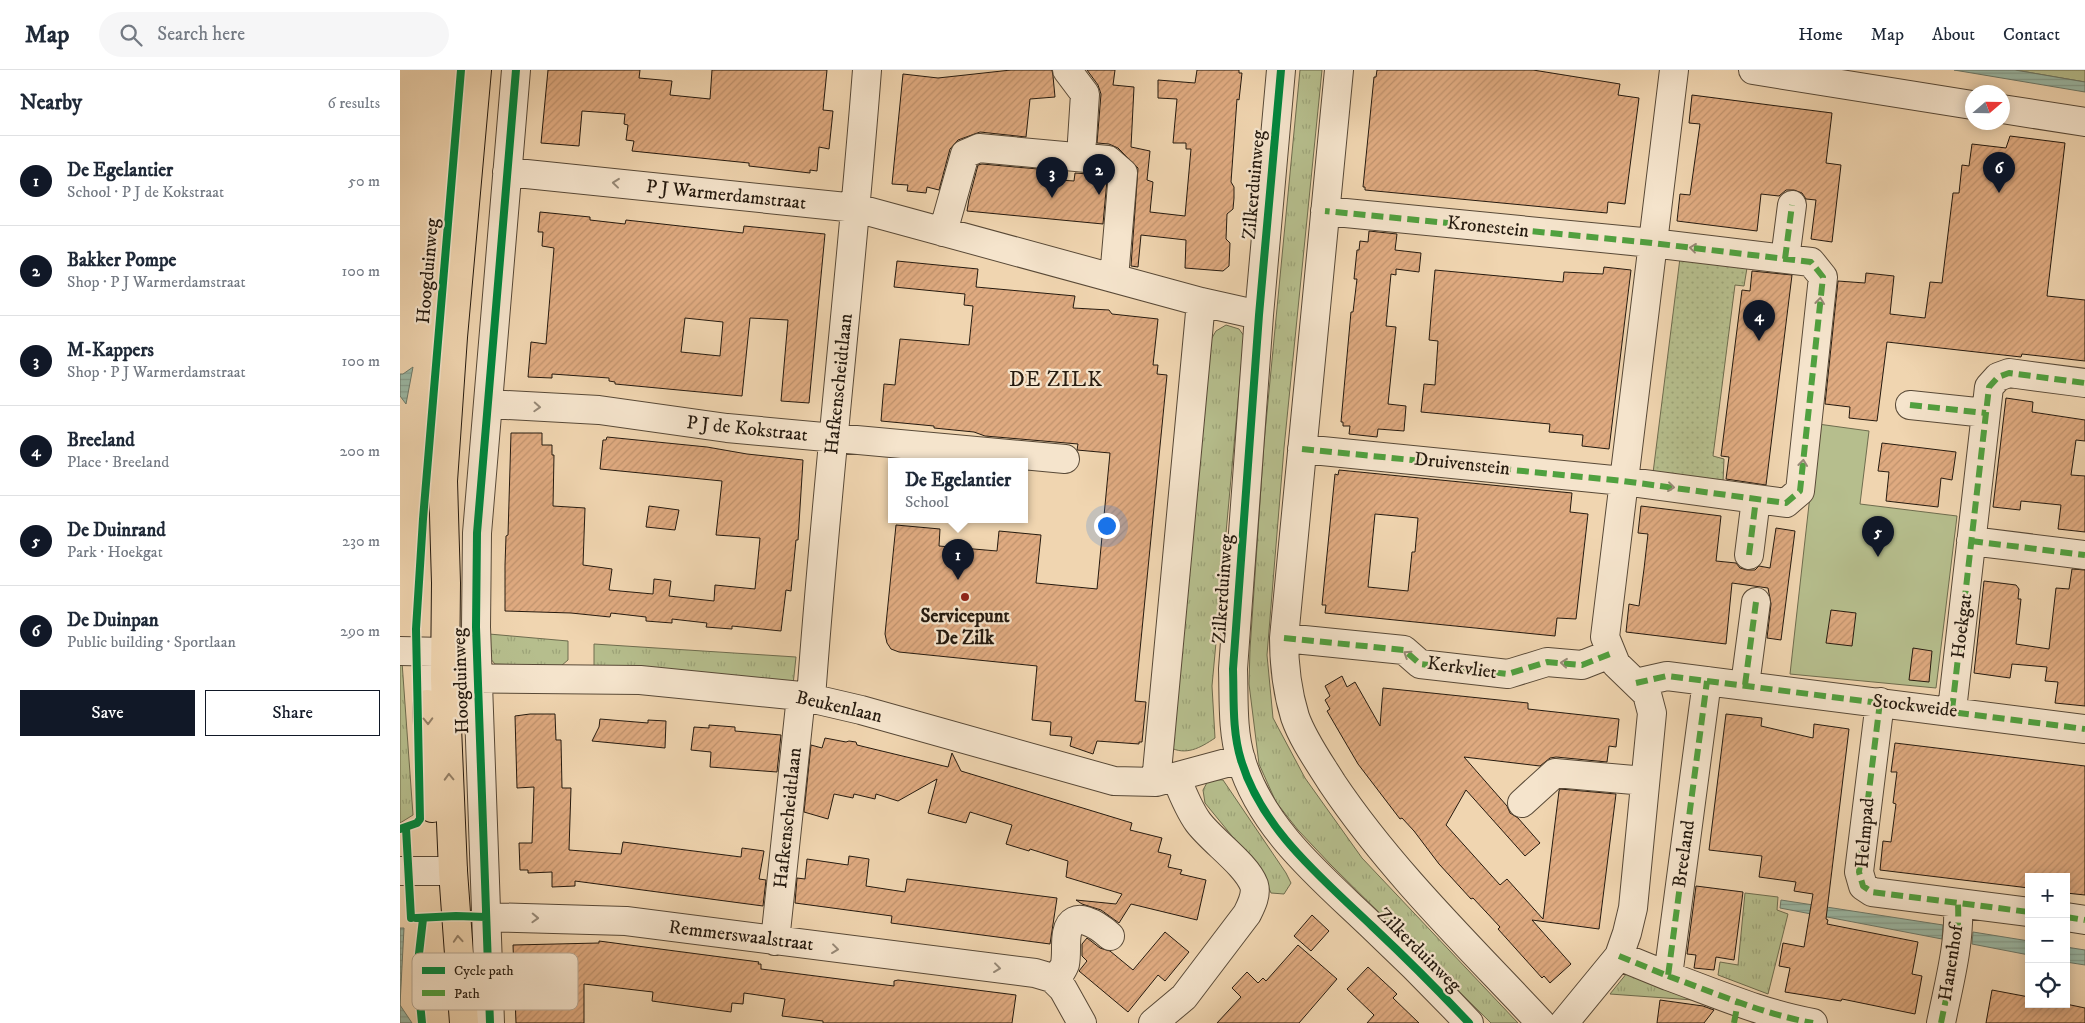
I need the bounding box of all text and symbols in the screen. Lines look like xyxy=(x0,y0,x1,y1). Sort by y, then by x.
search box xyxy=(99,12,449,57)
text: Map xyxy=(25,20,69,50)
icon: search xyxy=(117,21,145,49)
text: Search here xyxy=(157,23,245,46)
text: Home xyxy=(1798,24,1843,46)
text: Map xyxy=(1871,24,1904,46)
text: About xyxy=(1932,24,1975,46)
text: Contact xyxy=(2003,24,2060,46)
north arrow xyxy=(1965,85,2010,130)
text: Nearby xyxy=(20,90,82,116)
text: 6 results xyxy=(327,93,380,113)
street label: Zilkerduinweg xyxy=(1238,129,1270,241)
pin: 6 xyxy=(1983,152,2015,193)
pin: 2 xyxy=(1083,154,1115,195)
pin: 3 xyxy=(1036,157,1068,198)
text: De Egelantier xyxy=(67,159,173,182)
text: 1 xyxy=(33,171,39,191)
text: 50 m xyxy=(348,171,380,191)
street label: P J Warmerdamstraat xyxy=(645,175,807,215)
one-way arrow xyxy=(612,178,620,189)
text: School · P J de Kokstraat xyxy=(67,182,224,202)
street label: Kronestein xyxy=(1446,211,1530,243)
street label: Hoogduinweg xyxy=(412,216,444,325)
one-way arrow xyxy=(1688,243,1696,254)
text: Bakker Pompe xyxy=(67,249,176,272)
text: 2 xyxy=(32,261,40,281)
text: 100 m xyxy=(342,261,380,281)
text: Shop · P J Warmerdamstraat xyxy=(67,272,246,292)
one-way arrow xyxy=(1814,297,1825,305)
pin: 4 xyxy=(1743,300,1775,341)
street label: Hafkenscheidtlaan xyxy=(820,312,858,456)
text: M-Kappers xyxy=(67,339,154,362)
text: 3 xyxy=(33,351,39,371)
text: 100 m xyxy=(342,351,380,371)
text: Shop · P J Warmerdamstraat xyxy=(67,362,246,382)
district label: DE ZILK xyxy=(1009,367,1103,393)
one-way arrow xyxy=(533,402,541,413)
street label: P J de Kokstraat xyxy=(685,411,809,447)
text: Breeland xyxy=(67,429,135,452)
text: 4 xyxy=(31,441,41,461)
text: 200 m xyxy=(339,441,380,461)
street label: Druivenstein xyxy=(1413,448,1511,480)
text: Place · Breeland xyxy=(67,452,169,472)
popup xyxy=(888,458,1028,523)
one-way arrow xyxy=(1797,458,1808,466)
text: De Egelantier xyxy=(905,469,1011,492)
one-way arrow xyxy=(1667,481,1675,492)
text: School xyxy=(905,492,949,512)
your location xyxy=(1094,513,1120,539)
pin: 5 xyxy=(1862,516,1894,557)
text: De Duinrand xyxy=(67,519,166,542)
text: 5 xyxy=(32,531,40,551)
text: 230 m xyxy=(342,531,380,551)
street label: Zilkerduinweg xyxy=(1208,533,1238,644)
pin: 1 xyxy=(942,539,974,580)
text: Park · Hoekgat xyxy=(67,542,163,562)
marker: Servicepunt De Zilk xyxy=(959,591,971,603)
street label: Hoekgat xyxy=(1947,592,1977,660)
place label: Servicepunt De Zilk xyxy=(920,605,1010,650)
text: De Duinpan xyxy=(67,609,159,632)
text: 6 xyxy=(32,621,40,641)
text: 290 m xyxy=(340,621,380,641)
street label: Hoogduinweg xyxy=(448,627,474,734)
text: Public building · Sportlaan xyxy=(67,632,236,652)
one-way arrow xyxy=(1403,651,1413,660)
street label: Kerkvliet xyxy=(1426,652,1498,684)
one-way arrow xyxy=(1559,658,1567,669)
street label: Beukenlaan xyxy=(794,686,884,728)
street label: Stockweide xyxy=(1871,689,1959,723)
button: Save xyxy=(20,690,195,736)
button: Share xyxy=(205,690,380,736)
one-way arrow xyxy=(422,717,433,725)
street label: Hafkenscheidtlaan xyxy=(769,746,807,890)
one-way arrow xyxy=(443,773,454,781)
street label: Helmpad xyxy=(1850,796,1880,869)
street label: Breeland xyxy=(1668,818,1700,889)
map controls xyxy=(2025,873,2070,1008)
button: + xyxy=(2025,873,2070,918)
street label: Zilkerduinweg xyxy=(1372,903,1466,997)
one-way arrow xyxy=(531,913,539,924)
street label: Remmerswaalstraat xyxy=(667,916,815,956)
button: − xyxy=(2025,918,2070,963)
street label: Hanenhof xyxy=(1934,920,1969,1003)
one-way arrow xyxy=(453,935,464,943)
one-way arrow xyxy=(831,943,840,953)
legend xyxy=(412,953,578,1010)
text: Cycle path xyxy=(454,962,514,980)
one-way arrow xyxy=(993,962,1001,973)
button: locate xyxy=(2025,963,2070,1008)
text: Path xyxy=(454,985,481,1003)

